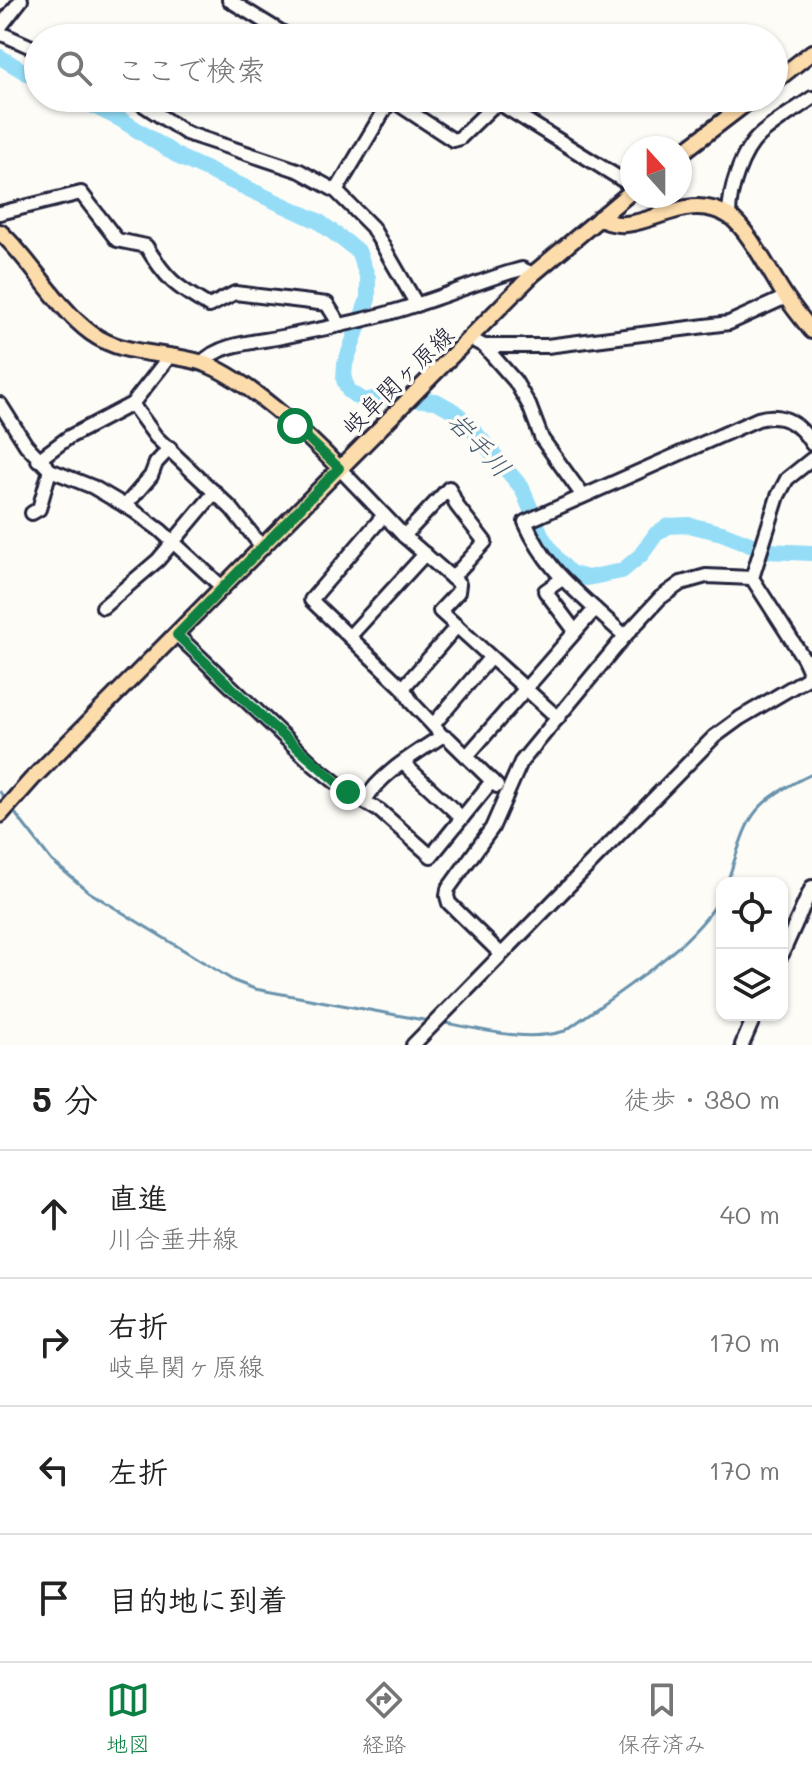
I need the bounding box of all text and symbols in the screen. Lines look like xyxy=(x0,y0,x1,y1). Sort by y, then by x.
search box xyxy=(24,24,788,112)
icon: search xyxy=(52,46,96,90)
text: ここで検索 xyxy=(116,49,266,89)
north arrow xyxy=(620,136,692,208)
street label: 岐阜関ヶ原線 xyxy=(334,319,460,441)
water label: 岩手川 xyxy=(441,404,519,484)
route start xyxy=(277,408,313,444)
route end xyxy=(330,774,366,810)
map controls xyxy=(716,877,788,1021)
button: locate xyxy=(716,877,788,949)
button: layers xyxy=(716,949,788,1021)
text: 5 分 xyxy=(32,1076,98,1121)
text: 徒歩 · 380 m xyxy=(624,1082,780,1116)
text: 直進 xyxy=(108,1177,168,1217)
icon: ahead xyxy=(32,1192,76,1236)
text: 40 m xyxy=(720,1197,780,1231)
text: 川合垂井線 xyxy=(108,1221,238,1255)
text: 右折 xyxy=(108,1305,168,1345)
icon: right xyxy=(32,1320,76,1364)
text: 170 m xyxy=(709,1325,780,1359)
text: 岐阜関ヶ原線 xyxy=(108,1349,264,1383)
icon: left xyxy=(32,1448,76,1492)
text: 左折 xyxy=(108,1451,168,1491)
text: 170 m xyxy=(709,1453,780,1487)
icon: arrive xyxy=(32,1576,76,1620)
text: 目的地に到着 xyxy=(108,1579,288,1619)
tab: 地図 xyxy=(106,1678,150,1758)
tab: 経路 xyxy=(362,1678,406,1758)
tab: 保存済み xyxy=(618,1678,706,1758)

